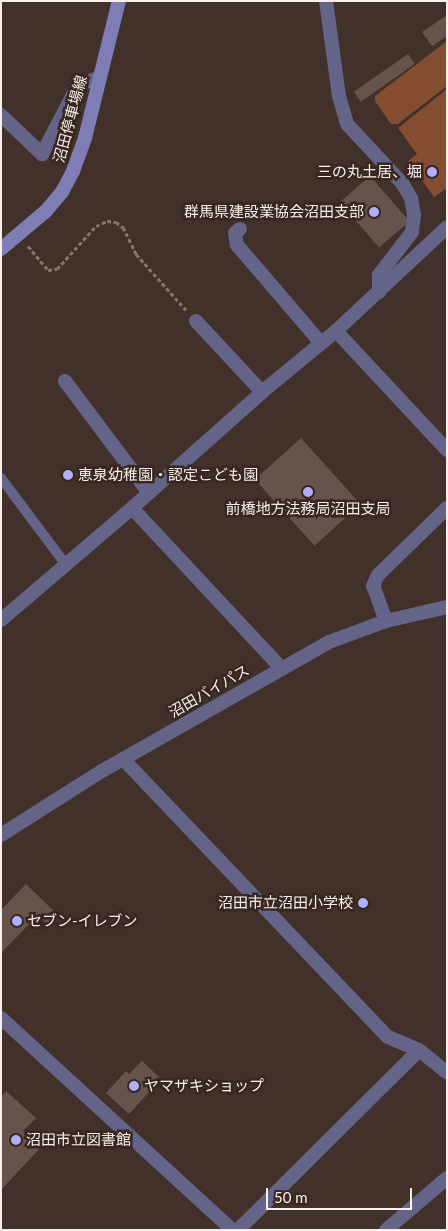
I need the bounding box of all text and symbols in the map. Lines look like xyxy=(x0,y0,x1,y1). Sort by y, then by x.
street label: 沼田停車場線 xyxy=(50,73,90,165)
place label: 三の丸土居、堀 xyxy=(317,163,422,181)
marker: 三の丸土居、堀 xyxy=(426,166,438,178)
place label: 群馬県建設業協会沼田支部 xyxy=(184,203,364,221)
marker: 群馬県建設業協会沼田支部 xyxy=(368,206,380,218)
place label: 恵泉幼稚園・認定こども園 xyxy=(78,466,258,484)
marker: 恵泉幼稚園・認定こども園 xyxy=(62,469,74,481)
marker: 前橋地方法務局沼田支局 xyxy=(302,486,314,498)
place label: 前橋地方法務局沼田支局 xyxy=(226,500,390,518)
street label: 沼田バイパス xyxy=(166,661,252,721)
place label: 沼田市立沼田小学校 xyxy=(218,894,353,912)
marker: 沼田市立沼田小学校 xyxy=(357,897,369,909)
place label: セブン-イレブン xyxy=(27,912,138,930)
marker: セブン-イレブン xyxy=(11,915,23,927)
place label: ヤマザキショップ xyxy=(144,1077,264,1095)
marker: ヤマザキショップ xyxy=(128,1080,140,1092)
place label: 沼田市立図書館 xyxy=(26,1131,131,1149)
marker: 沼田市立図書館 xyxy=(10,1134,22,1146)
scale bar xyxy=(268,1178,414,1210)
text: 50 m xyxy=(274,1188,308,1206)

